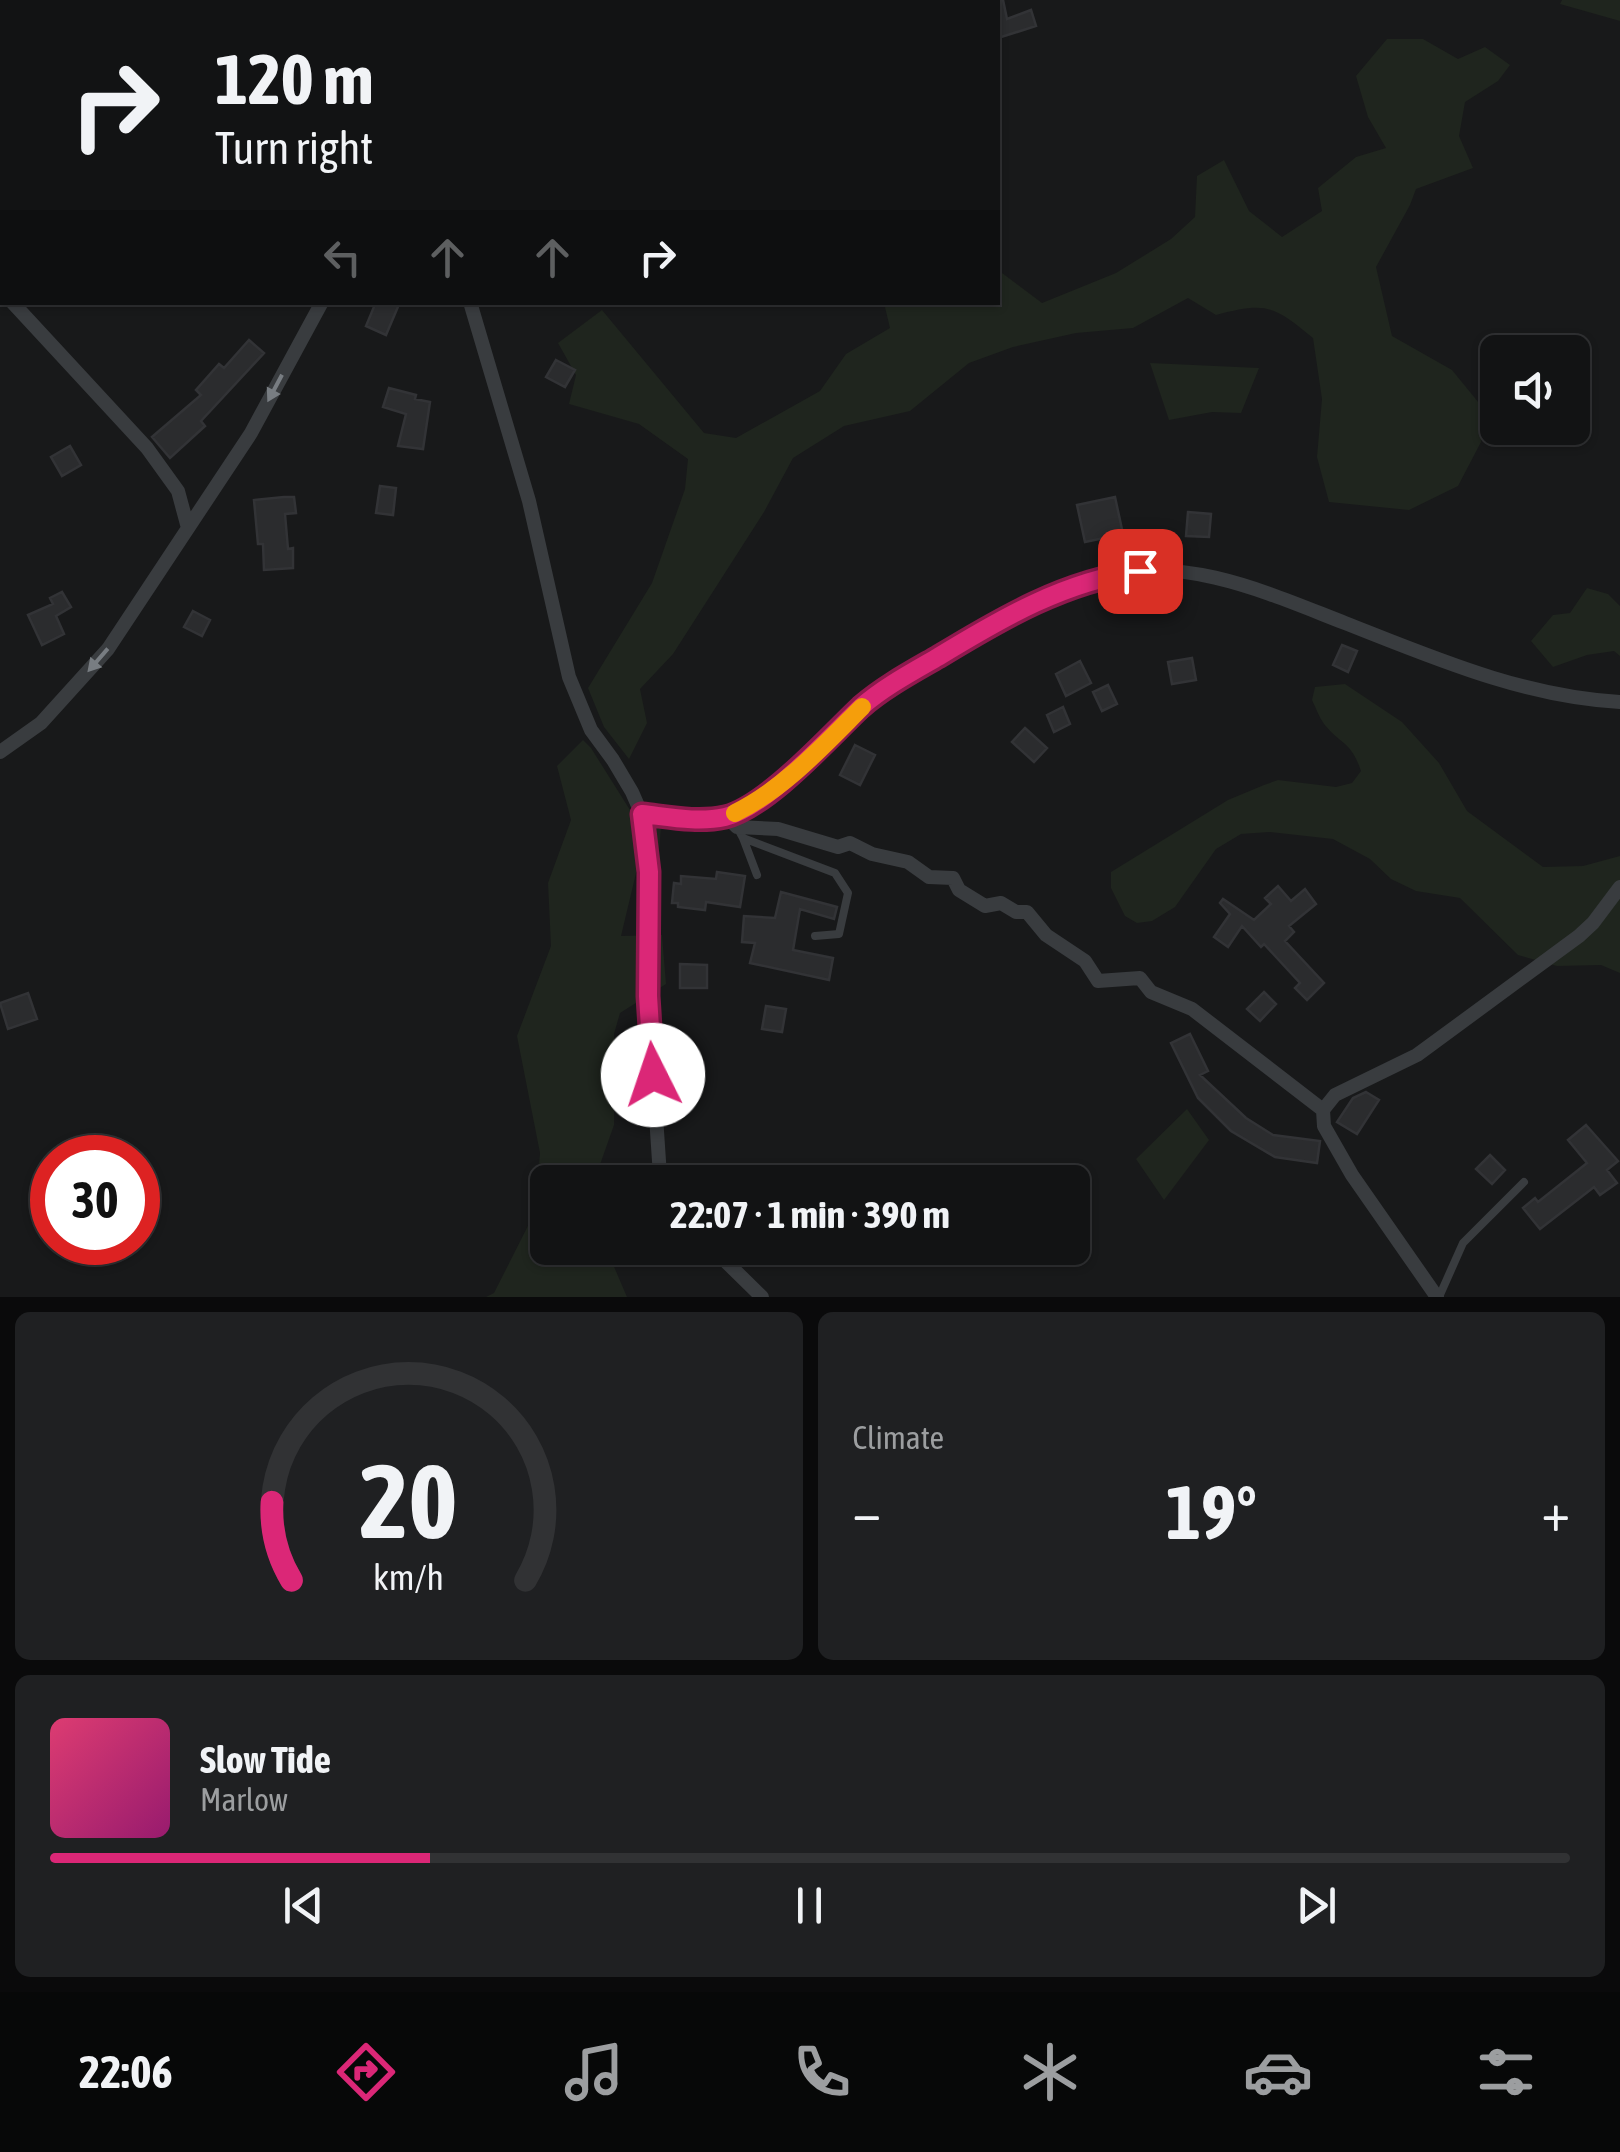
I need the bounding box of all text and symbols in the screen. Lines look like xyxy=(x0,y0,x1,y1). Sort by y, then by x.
text: 120 m xyxy=(215,39,374,119)
icon: right xyxy=(50,40,180,170)
text: Turn right xyxy=(215,122,373,174)
icon: left xyxy=(315,230,370,285)
icon: ahead xyxy=(420,230,475,285)
icon: ahead xyxy=(525,230,580,285)
icon: right xyxy=(630,230,685,285)
map controls xyxy=(1480,335,1590,445)
button: sound xyxy=(1480,335,1590,445)
one-way arrow xyxy=(267,374,284,403)
pin xyxy=(1098,529,1183,614)
icon: arrive xyxy=(1113,544,1168,599)
one-way arrow xyxy=(88,647,110,672)
position arrow xyxy=(601,1023,705,1127)
speed limit sign: 30 xyxy=(30,1135,160,1265)
text: 22:07 · 1 min · 390 m xyxy=(670,1193,950,1236)
text: Climate xyxy=(853,1419,944,1456)
text: 20 xyxy=(360,1441,458,1560)
text: 19° xyxy=(1166,1469,1257,1555)
text: − xyxy=(853,1480,881,1543)
text: + xyxy=(1541,1480,1570,1543)
text: km/h xyxy=(373,1557,444,1598)
text: Slow Tide xyxy=(200,1738,331,1781)
text: Marlow xyxy=(200,1781,288,1818)
icon: previous xyxy=(276,1878,331,1933)
icon: pause xyxy=(782,1878,837,1933)
icon: next xyxy=(1289,1878,1344,1933)
icon: directions xyxy=(331,2037,401,2107)
icon: music xyxy=(559,2037,629,2107)
icon: phone xyxy=(787,2037,857,2107)
icon: climate xyxy=(1015,2037,1085,2107)
icon: car xyxy=(1243,2037,1313,2107)
icon: filters xyxy=(1471,2037,1541,2107)
text: 22:06 xyxy=(79,2046,173,2098)

